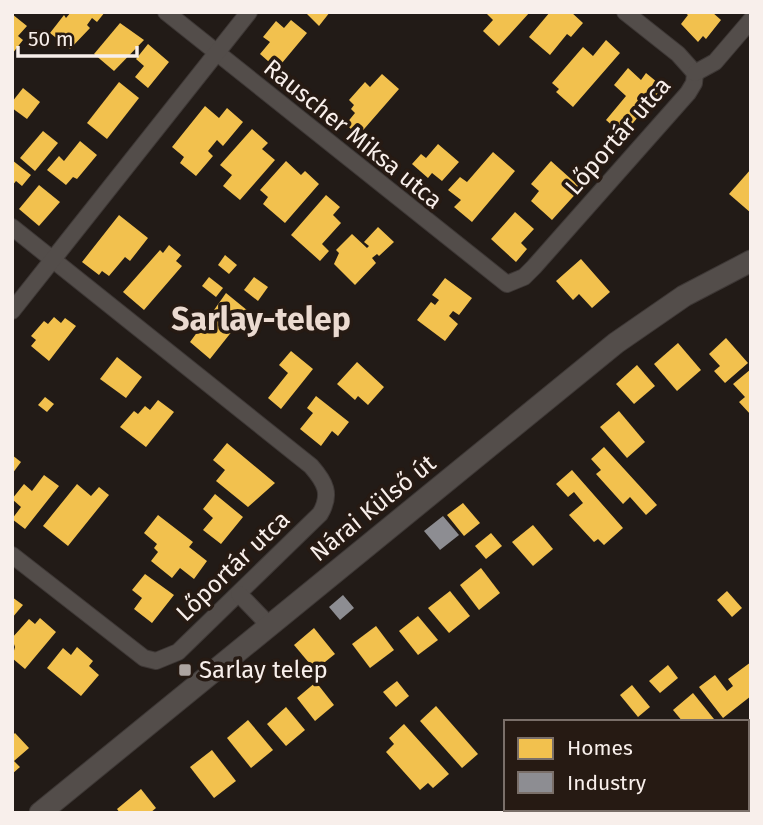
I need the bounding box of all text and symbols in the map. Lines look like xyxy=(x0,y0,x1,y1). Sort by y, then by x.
scale bar xyxy=(18,14,136,58)
text: 50 m xyxy=(28,26,74,52)
street label: Rauscher Miksa utca xyxy=(258,53,448,215)
street label: Lőportár utca xyxy=(559,71,677,201)
district label: Sarlay-telep xyxy=(171,300,351,338)
street label: Nárai Külső út xyxy=(305,449,442,567)
street label: Lőportár utca xyxy=(171,505,295,627)
place label: Sarlay telep xyxy=(199,656,328,684)
marker: Sarlay telep xyxy=(177,662,193,678)
legend xyxy=(504,720,749,811)
text: Homes xyxy=(567,735,633,761)
text: Industry xyxy=(567,770,647,796)

